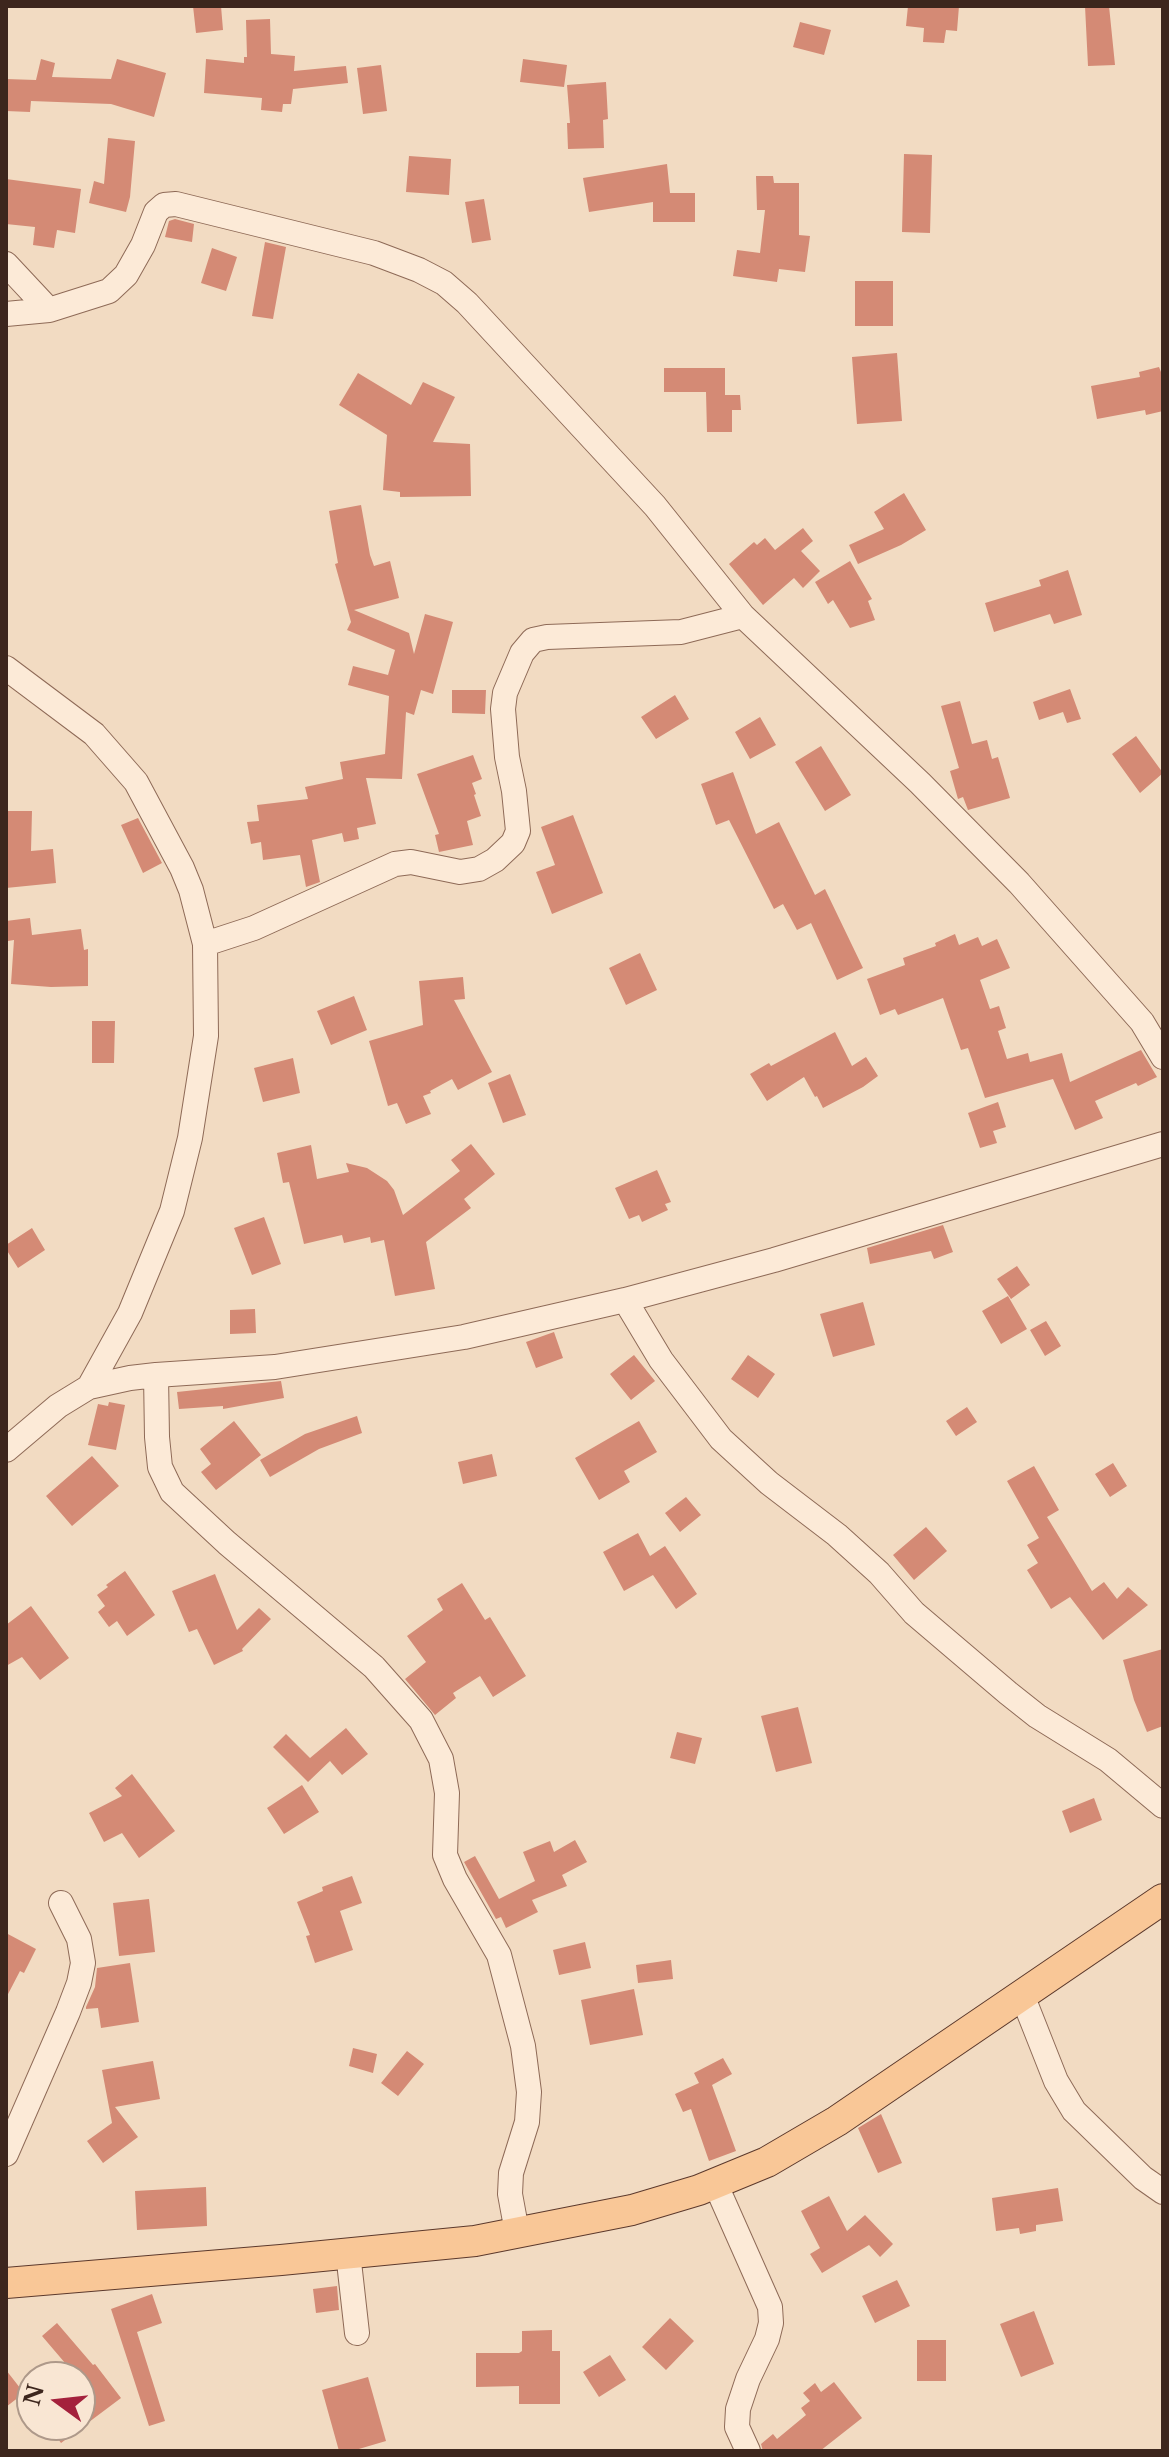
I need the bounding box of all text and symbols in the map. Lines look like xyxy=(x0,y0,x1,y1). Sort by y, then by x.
north arrow xyxy=(16,2361,96,2441)
text: N xyxy=(19,2382,50,2409)

